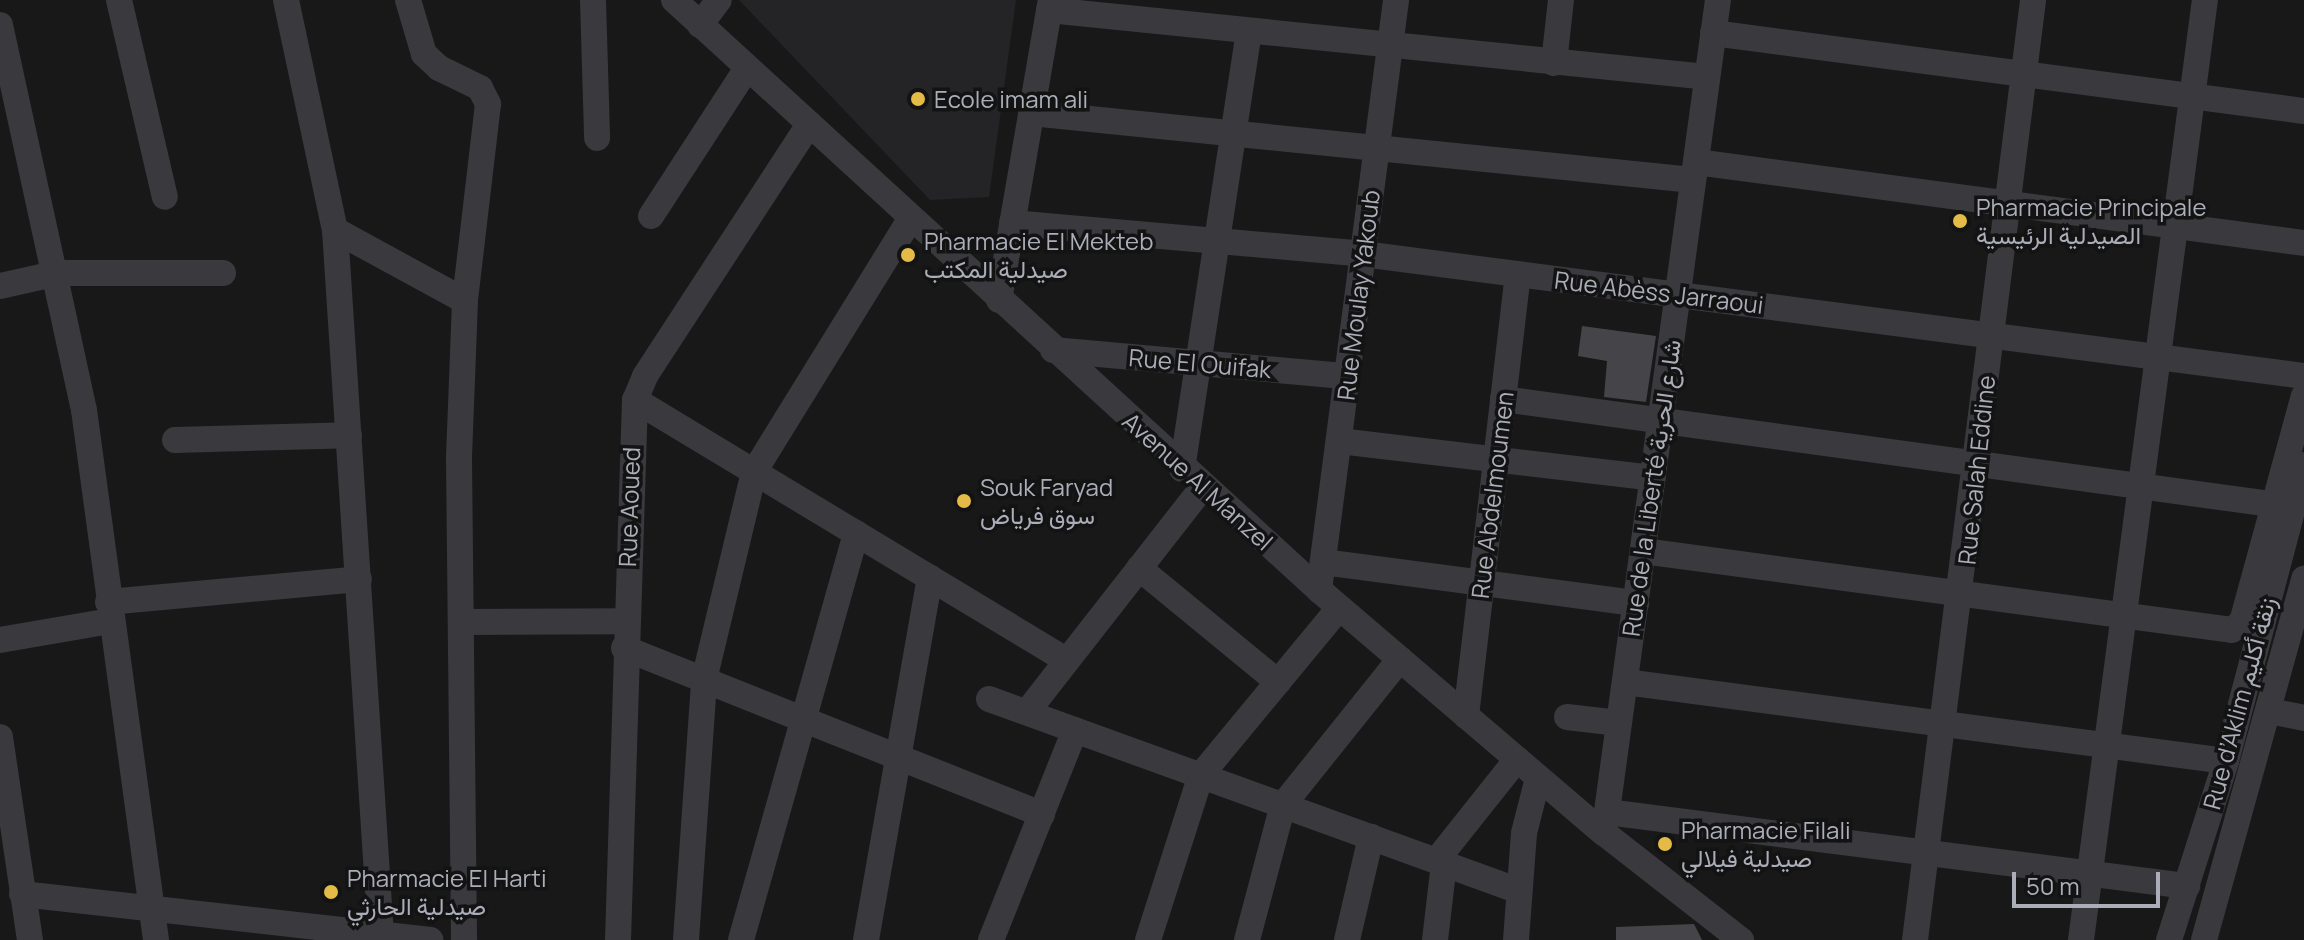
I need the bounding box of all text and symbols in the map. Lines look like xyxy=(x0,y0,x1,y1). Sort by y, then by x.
place label: Ecole imam ali xyxy=(934,85,1088,113)
marker: Ecole imam ali xyxy=(909,90,927,108)
street label: Rue Moulay Yakoub xyxy=(1331,188,1385,402)
place label: Pharmacie Principale الصيدلية الرئيسية xyxy=(1976,193,2206,249)
marker: Pharmacie Principale الصيدلية الرئيسية xyxy=(1951,212,1969,230)
place label: Pharmacie El Mekteb صيدلية المكتب xyxy=(924,227,1153,283)
marker: Pharmacie El Mekteb صيدلية المكتب xyxy=(899,246,917,264)
street label: Rue Abèss Jarraoui xyxy=(1553,265,1765,319)
street label: Rue de la Liberté شارع الحرية xyxy=(1616,338,1686,638)
street label: Rue El Ouifak xyxy=(1128,342,1272,384)
street label: Rue Salah Eddine xyxy=(1952,374,2000,566)
street label: Rue Abdelmoumen xyxy=(1465,390,1519,600)
street label: Avenue Al Manzel xyxy=(1117,406,1279,556)
street label: Rue Aoued xyxy=(613,446,645,568)
place label: Souk Faryad سوق فرياض xyxy=(980,473,1113,529)
marker: Souk Faryad سوق فرياض xyxy=(955,492,973,510)
street label: Rue d’Aklim زنقة أكليم xyxy=(2197,594,2281,812)
place label: Pharmacie Filali صيدلية فيلالي xyxy=(1681,816,1851,872)
marker: Pharmacie Filali صيدلية فيلالي xyxy=(1656,835,1674,853)
scale bar xyxy=(2016,856,2164,906)
place label: Pharmacie El Harti صيدلية الحارثي xyxy=(347,864,546,920)
text: 50 m xyxy=(2026,869,2080,902)
marker: Pharmacie El Harti صيدلية الحارثي xyxy=(322,883,340,901)

